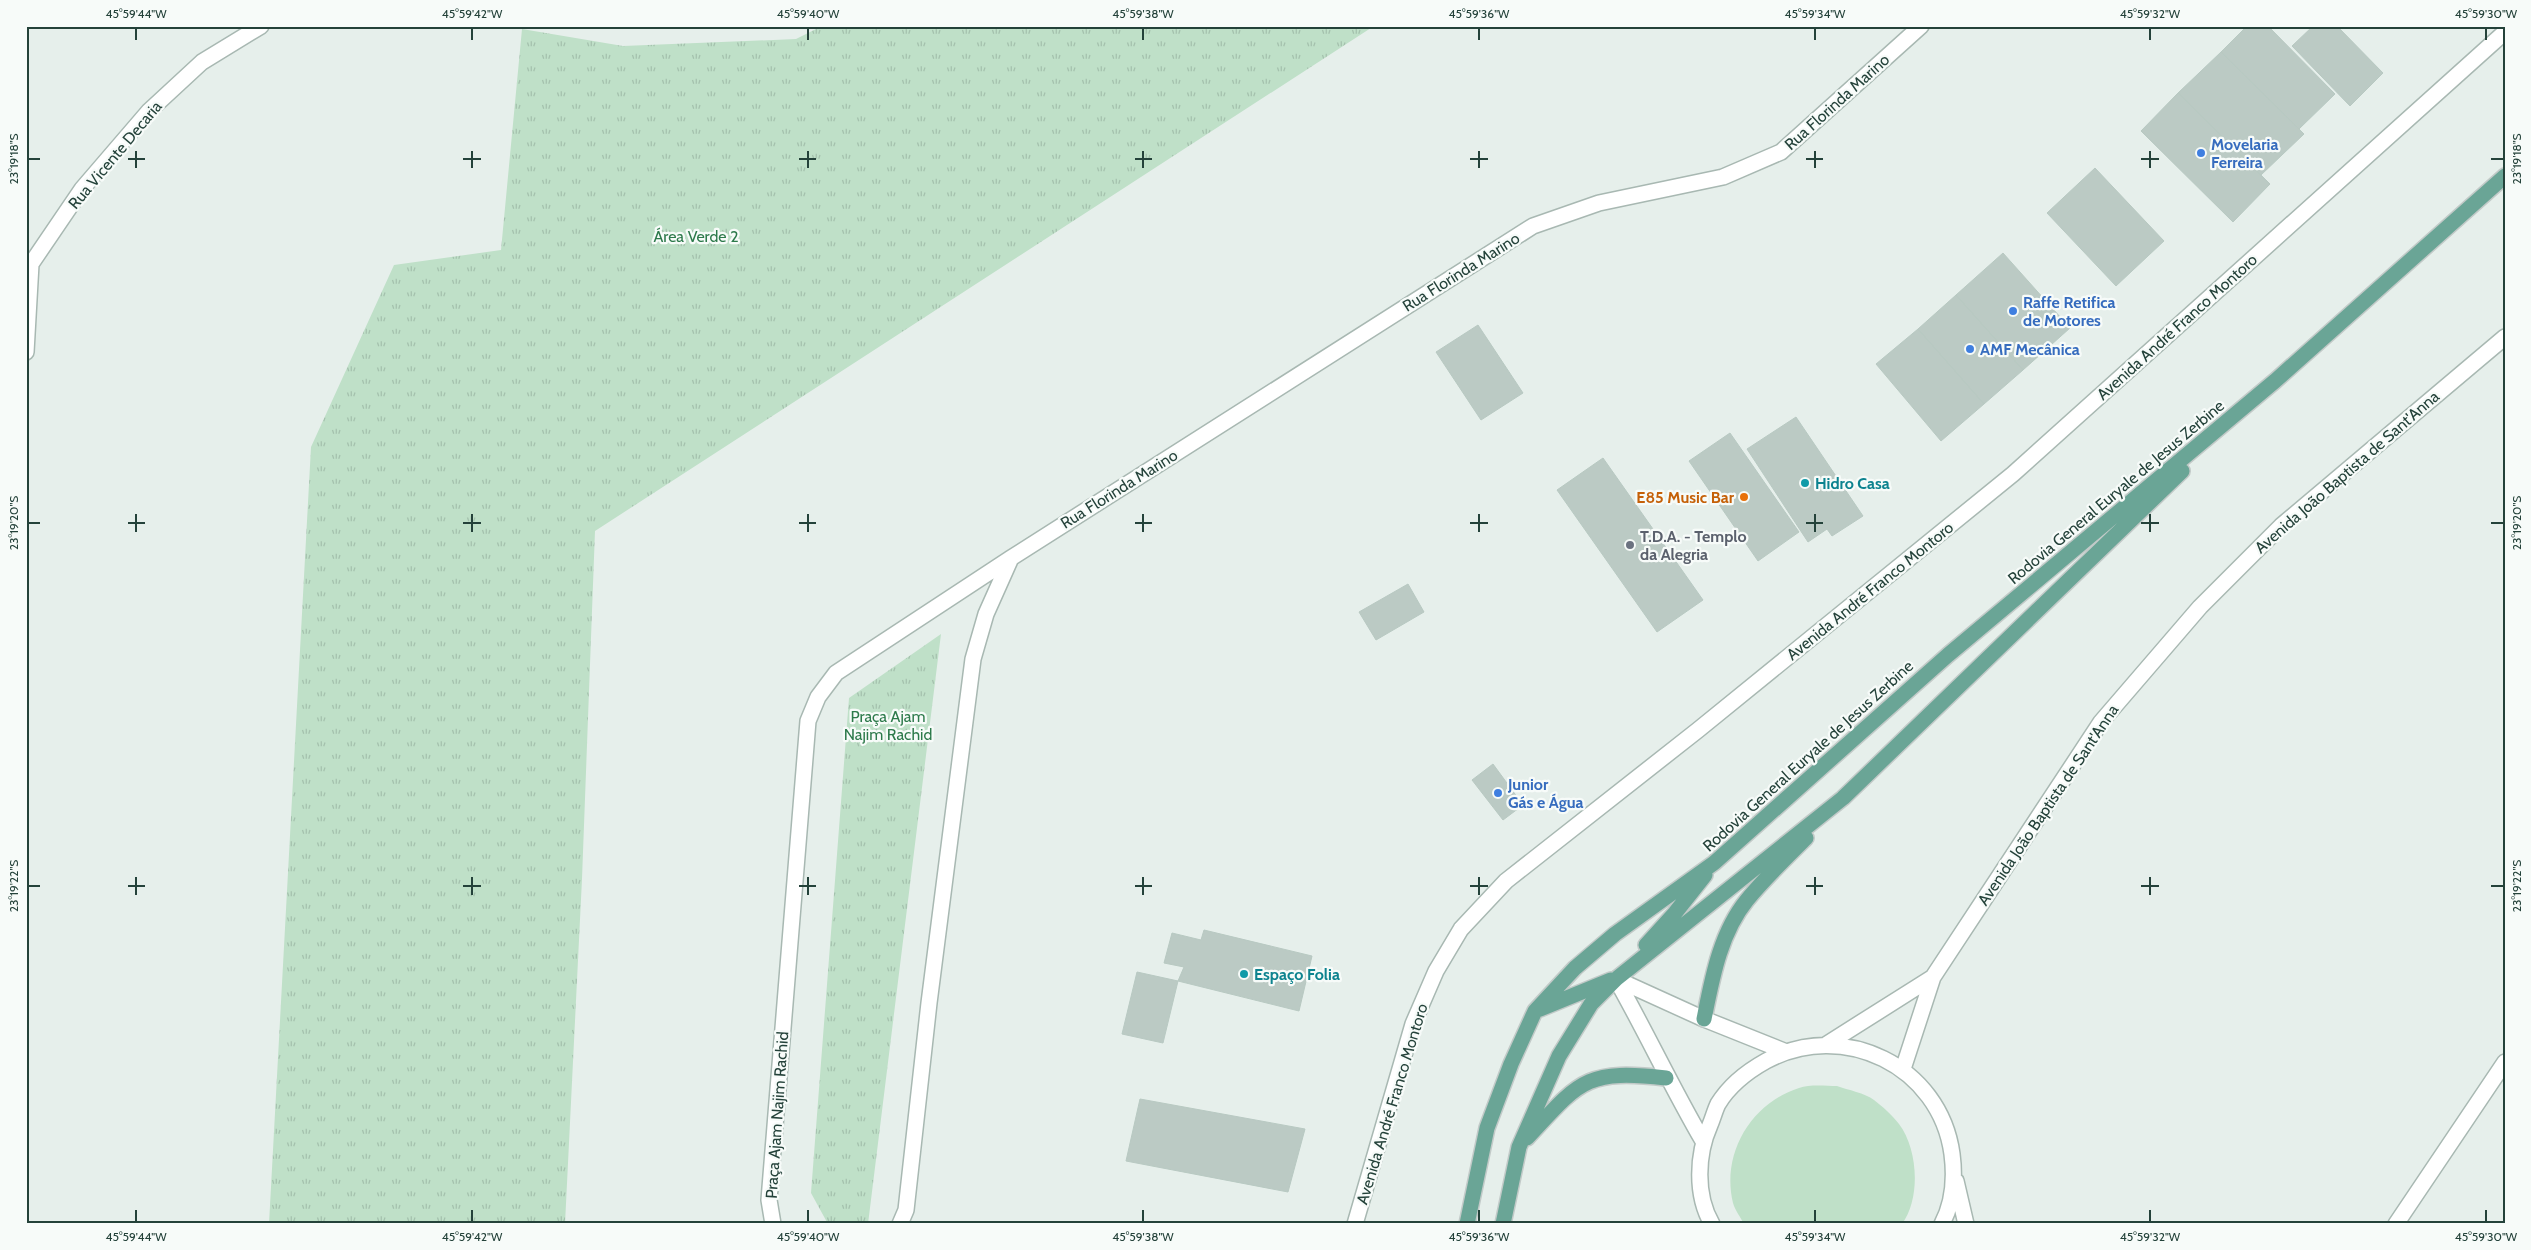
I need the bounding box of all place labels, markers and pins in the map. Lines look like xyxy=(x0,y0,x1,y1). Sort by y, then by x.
place label: Movelaria Ferreira xyxy=(2211,135,2278,172)
marker: Movelaria Ferreira xyxy=(2195,147,2207,159)
place label: Raffe Retifica de Motores xyxy=(2023,293,2115,330)
marker: Raffe Retifica de Motores xyxy=(2007,305,2019,317)
place label: AMF Mecânica xyxy=(1980,340,2080,359)
marker: AMF Mecânica xyxy=(1964,343,1976,355)
place label: Hidro Casa xyxy=(1815,474,1890,493)
marker: Hidro Casa xyxy=(1799,477,1811,489)
place label: E85 Music Bar xyxy=(1636,488,1735,507)
marker: E85 Music Bar xyxy=(1738,491,1750,503)
place label: T.D.A. - Templo da Alegria xyxy=(1640,527,1747,564)
marker: T.D.A. - Templo da Alegria xyxy=(1624,539,1636,551)
place label: Junior Gás e Água xyxy=(1507,775,1584,812)
marker: Junior Gás e Água xyxy=(1492,787,1504,799)
place label: Espaço Folia xyxy=(1254,965,1340,984)
marker: Espaço Folia xyxy=(1238,968,1250,980)

